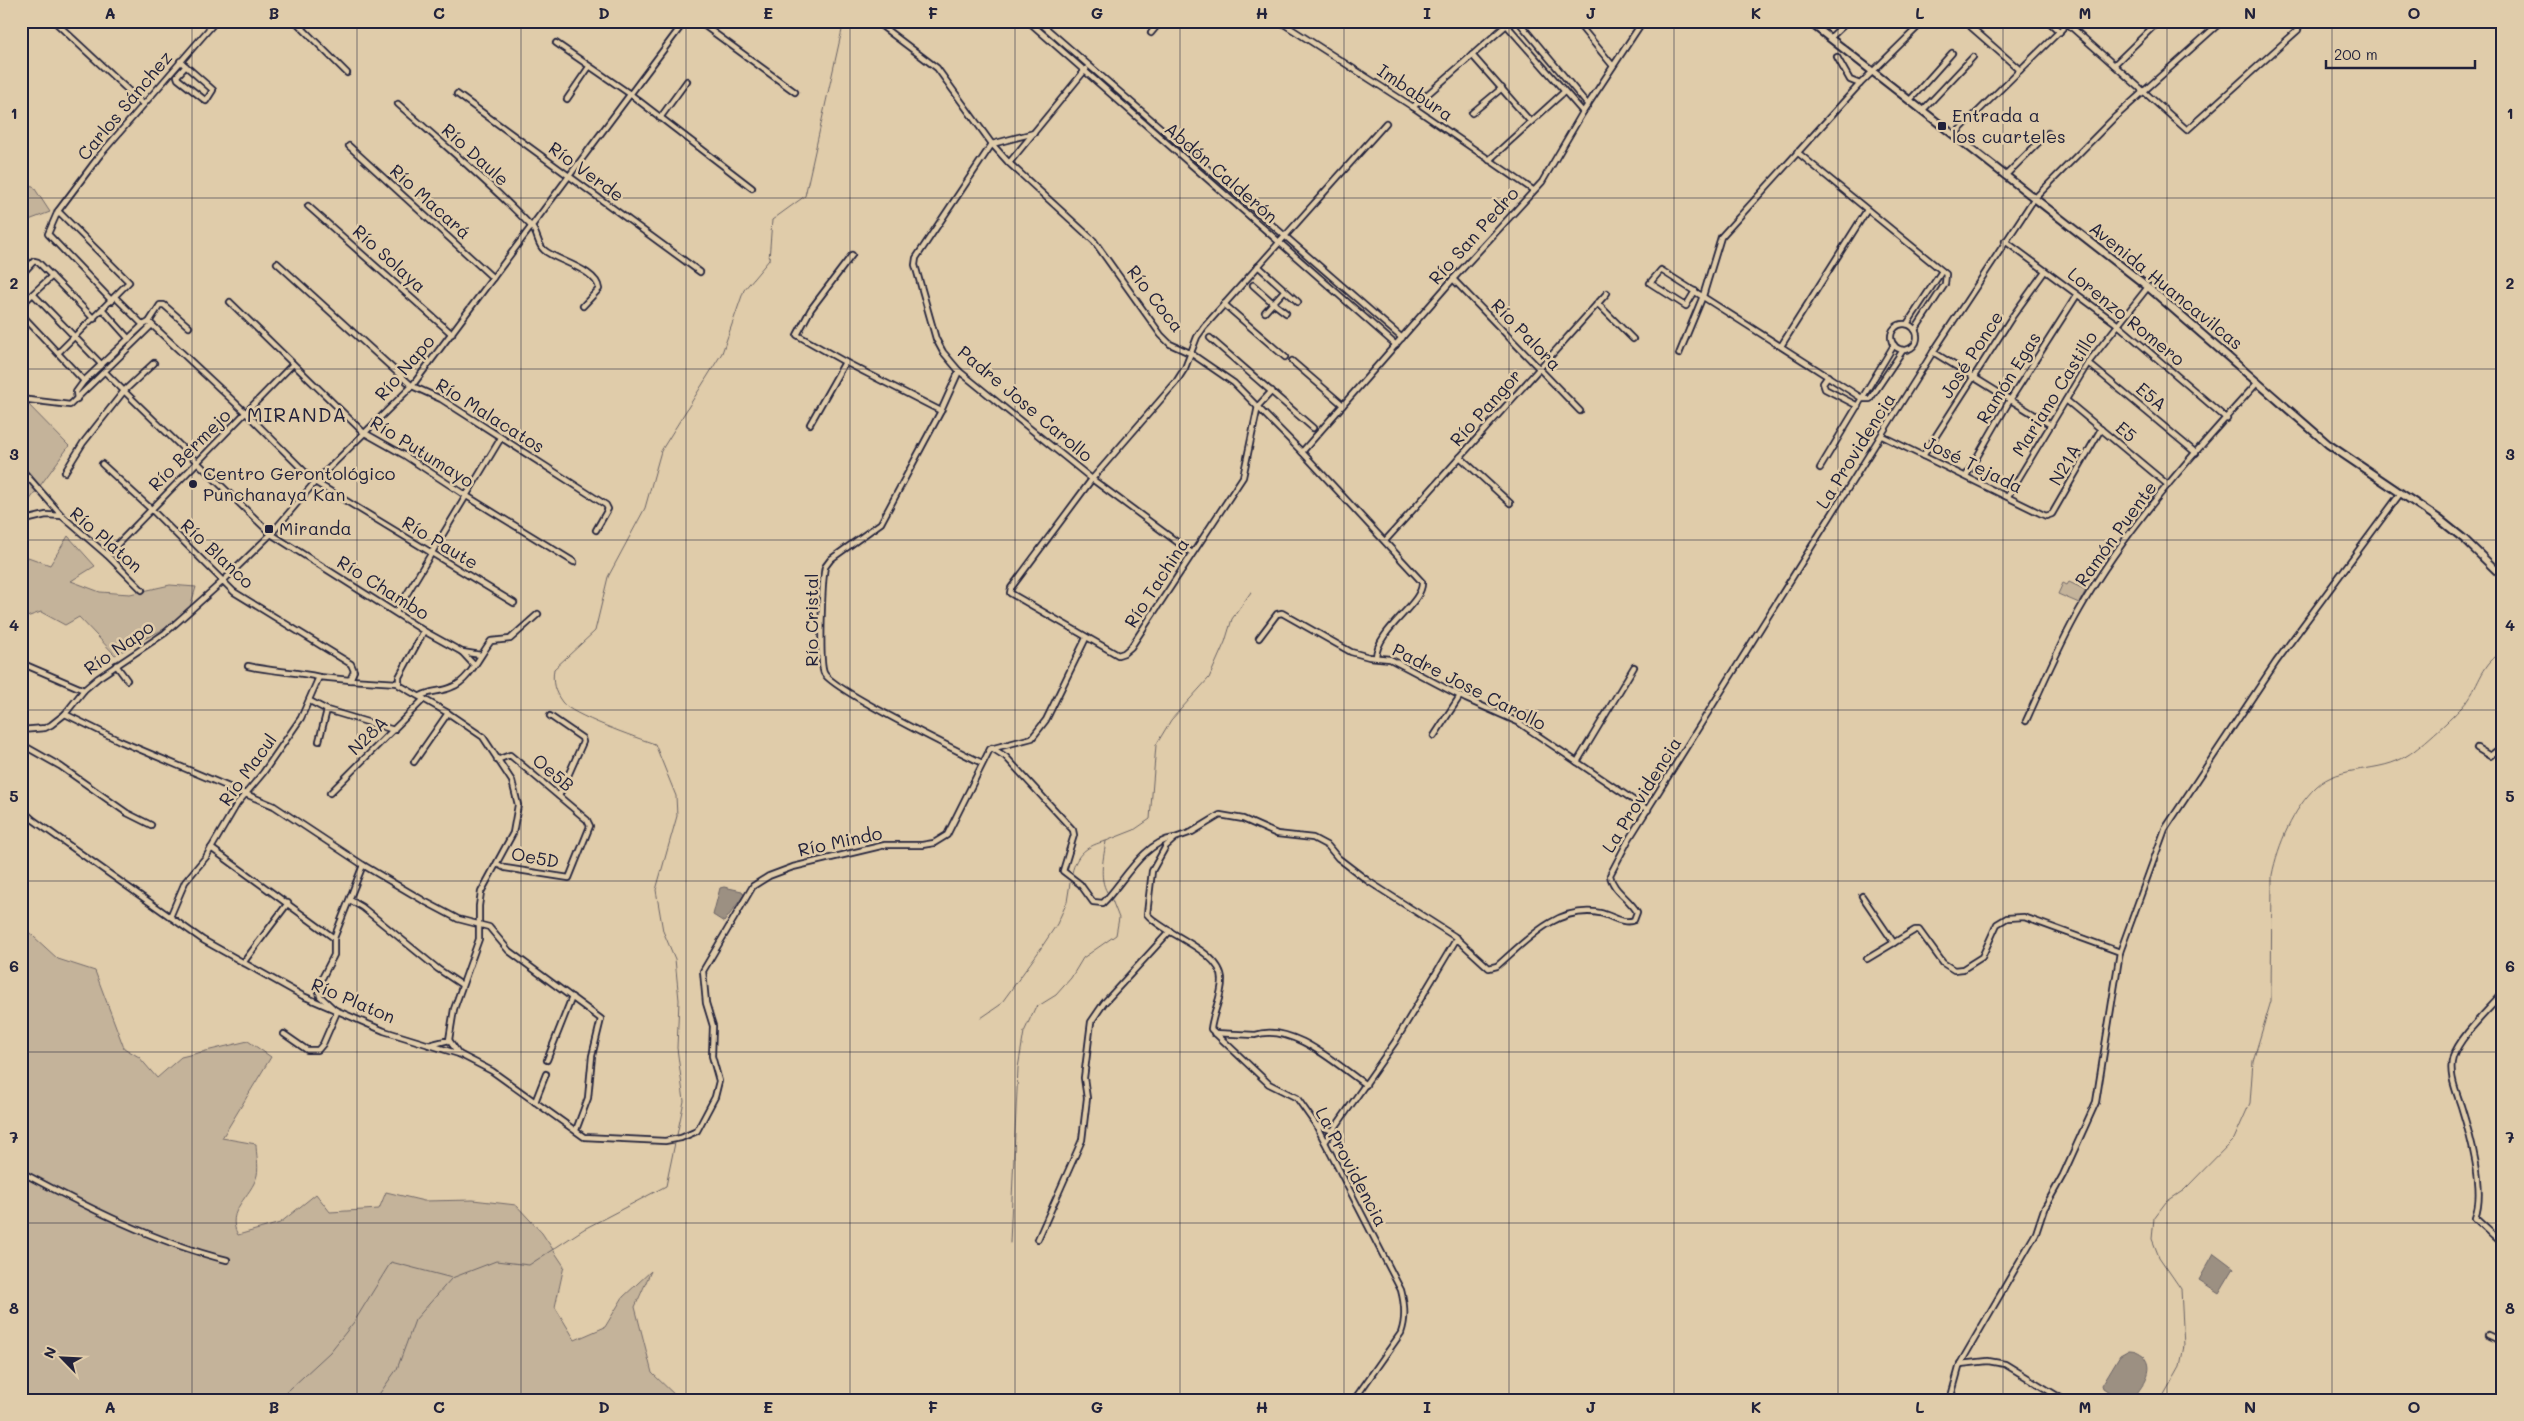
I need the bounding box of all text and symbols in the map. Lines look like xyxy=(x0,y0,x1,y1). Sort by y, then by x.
text: A xyxy=(104,2,116,23)
text: B xyxy=(269,2,279,23)
text: C xyxy=(433,2,445,23)
text: D xyxy=(598,2,610,23)
text: E xyxy=(763,2,773,23)
text: F xyxy=(928,2,938,23)
text: G xyxy=(1091,2,1103,23)
text: H xyxy=(1256,2,1268,23)
text: I xyxy=(1423,2,1431,23)
text: J xyxy=(1586,2,1596,23)
text: K xyxy=(1751,2,1761,23)
text: L xyxy=(1915,2,1925,23)
text: M xyxy=(2079,2,2091,23)
text: N xyxy=(2244,2,2256,23)
text: O xyxy=(2408,2,2421,23)
scale bar xyxy=(2326,38,2475,70)
text: 200 m xyxy=(2334,44,2378,64)
street label: Carlos Sánchez xyxy=(71,46,177,165)
street label: Imbabura xyxy=(1373,58,1458,126)
text: 1 xyxy=(10,102,18,123)
text: 1 xyxy=(2506,102,2514,123)
place label: Entrada a los cuarteles xyxy=(1952,103,2066,148)
street label: Abdón Calderón xyxy=(1160,116,1283,228)
street label: Río Daule xyxy=(437,118,514,191)
marker: Entrada a los cuarteles xyxy=(1936,120,1948,132)
street label: Río Verde xyxy=(544,136,629,207)
street label: Río Macará xyxy=(385,158,476,244)
street label: Río San Pedro xyxy=(1423,181,1524,289)
street label: Avenida Huancavilcas xyxy=(2085,216,2248,355)
street label: Río Solaya xyxy=(348,219,431,298)
street label: Río Coca xyxy=(1122,260,1190,337)
street label: Lorenzo Romero xyxy=(2063,262,2190,371)
text: 2 xyxy=(10,272,19,293)
text: 2 xyxy=(2506,272,2515,293)
street label: Río Palora xyxy=(1486,293,1567,375)
street label: José Ponce xyxy=(1934,306,2008,403)
street label: Mariano Castillo xyxy=(2006,326,2103,461)
street label: Ramón Egas xyxy=(1970,327,2046,428)
street label: Río Napo xyxy=(369,329,440,405)
street label: Padre Jose Carollo xyxy=(953,340,1098,467)
street label: Río Pangor xyxy=(1444,364,1526,451)
street label: Río Malacatos xyxy=(432,372,549,458)
street label: E5A xyxy=(2131,376,2172,416)
street label: La Providencia xyxy=(1810,388,1900,513)
district label: MIRANDA xyxy=(247,401,347,427)
street label: Río Bermejo xyxy=(143,403,236,496)
street label: Río Putumayo xyxy=(366,410,479,493)
street label: E5 xyxy=(2111,415,2142,447)
street label: José Tejada xyxy=(1920,430,2027,498)
street label: N21A xyxy=(2043,440,2085,489)
text: 3 xyxy=(9,443,19,464)
text: 3 xyxy=(2505,443,2515,464)
place label: Centro Gerontológico Punchanaya Kan xyxy=(203,461,396,506)
street label: Ramón Puente xyxy=(2069,476,2161,591)
marker: Centro Gerontológico Punchanaya Kan xyxy=(187,478,199,490)
street label: Río Platon xyxy=(65,501,148,577)
street label: Río Paute xyxy=(398,510,483,574)
street label: Río Blanco xyxy=(176,513,260,594)
place label: Miranda xyxy=(279,516,352,540)
marker: Miranda xyxy=(263,523,275,535)
street label: Río Tachina xyxy=(1118,533,1194,632)
street label: Río Chambo xyxy=(333,549,434,625)
street label: Río Cristal xyxy=(799,573,823,667)
text: 4 xyxy=(9,614,19,635)
street label: Río Napo xyxy=(79,614,158,680)
text: 4 xyxy=(2505,614,2515,635)
street label: Padre Jose Carollo xyxy=(1389,637,1551,735)
street label: N28A xyxy=(342,710,392,760)
street label: Río Macul xyxy=(213,728,282,811)
street label: La Providencia xyxy=(1596,732,1686,857)
street label: Oe5B xyxy=(528,748,579,797)
text: 5 xyxy=(9,785,19,806)
text: 5 xyxy=(2505,785,2515,806)
street label: Río Mindo xyxy=(795,820,884,862)
street label: Oe5D xyxy=(509,841,561,873)
text: 6 xyxy=(9,955,19,976)
text: 6 xyxy=(2505,955,2515,976)
street label: Río Platon xyxy=(308,972,399,1028)
street label: La Providencia xyxy=(1310,1103,1393,1230)
text: 7 xyxy=(10,1126,19,1147)
text: 7 xyxy=(2506,1126,2515,1147)
text: 8 xyxy=(9,1297,19,1318)
text: 8 xyxy=(2505,1297,2515,1318)
north arrow xyxy=(38,1334,88,1384)
text: N xyxy=(39,1344,61,1361)
text: A xyxy=(104,1396,116,1417)
text: B xyxy=(269,1396,279,1417)
text: C xyxy=(433,1396,445,1417)
text: D xyxy=(598,1396,610,1417)
text: E xyxy=(763,1396,773,1417)
text: F xyxy=(928,1396,938,1417)
text: G xyxy=(1091,1396,1103,1417)
text: H xyxy=(1256,1396,1268,1417)
text: I xyxy=(1423,1396,1431,1417)
text: J xyxy=(1586,1396,1596,1417)
text: K xyxy=(1751,1396,1761,1417)
text: L xyxy=(1915,1396,1925,1417)
text: M xyxy=(2079,1396,2091,1417)
text: N xyxy=(2244,1396,2256,1417)
text: O xyxy=(2408,1396,2421,1417)

